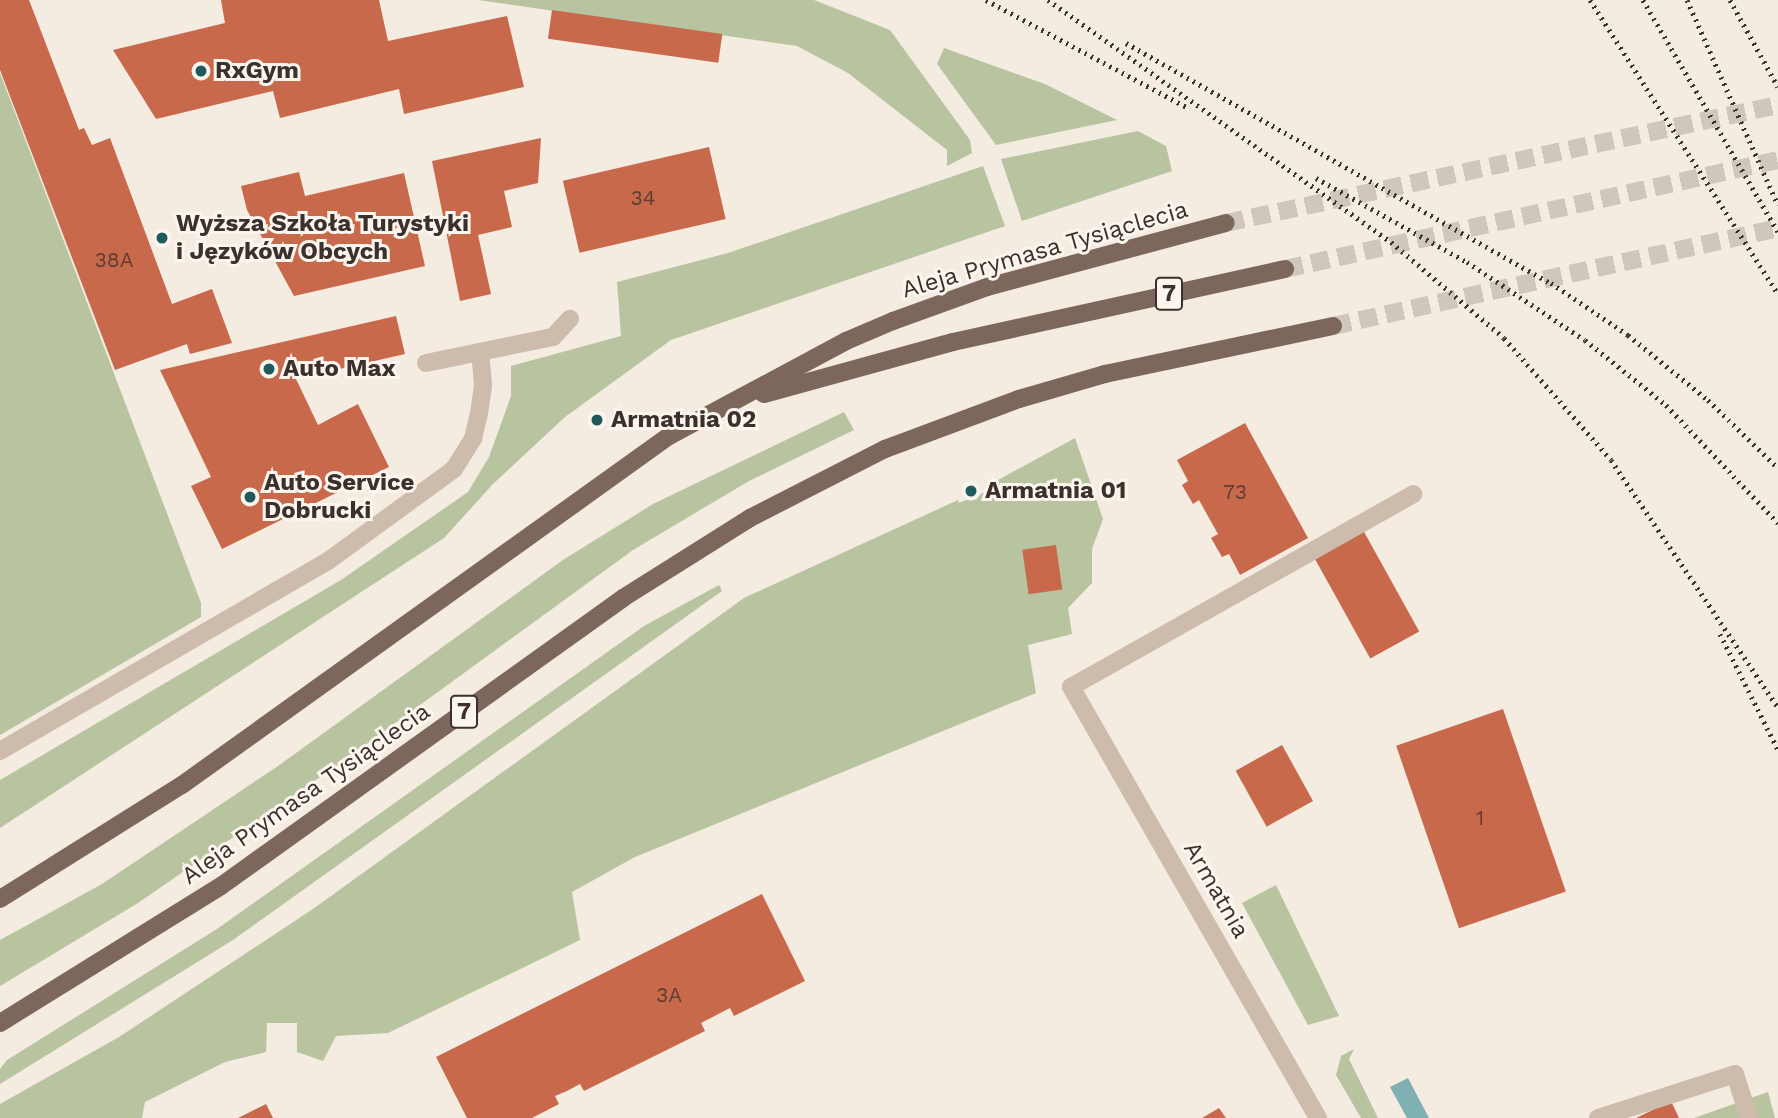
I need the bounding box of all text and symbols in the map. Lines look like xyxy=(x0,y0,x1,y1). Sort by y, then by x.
place label: RxGym xyxy=(215,57,299,85)
marker: RxGym xyxy=(193,63,209,79)
house number: 34 xyxy=(630,185,656,211)
street label: Aleja Prymasa Tysiąclecia xyxy=(898,195,1192,305)
place label: Wyższa Szkoła Turystyki i Języków Obcych xyxy=(176,210,470,266)
marker: Wyższa Szkoła Turystyki i Języków Obcych xyxy=(154,230,170,246)
house number: 38A xyxy=(94,247,134,273)
road number: 7 xyxy=(1155,274,1183,314)
place label: Auto Max xyxy=(283,355,396,383)
marker: Auto Max xyxy=(261,361,277,377)
place label: Armatnia 02 xyxy=(611,406,756,434)
marker: Armatnia 02 xyxy=(589,412,605,428)
place label: Auto Service Dobrucki xyxy=(264,469,414,525)
place label: Armatnia 01 xyxy=(985,477,1126,505)
house number: 73 xyxy=(1223,479,1247,505)
marker: Armatnia 01 xyxy=(963,483,979,499)
marker: Auto Service Dobrucki xyxy=(242,489,258,505)
road number: 7 xyxy=(450,692,478,732)
street label: Aleja Prymasa Tysiąclecia xyxy=(176,697,436,891)
house number: 1 xyxy=(1476,805,1484,831)
street label: Armatnia xyxy=(1177,837,1255,943)
house number: 3A xyxy=(656,982,682,1008)

